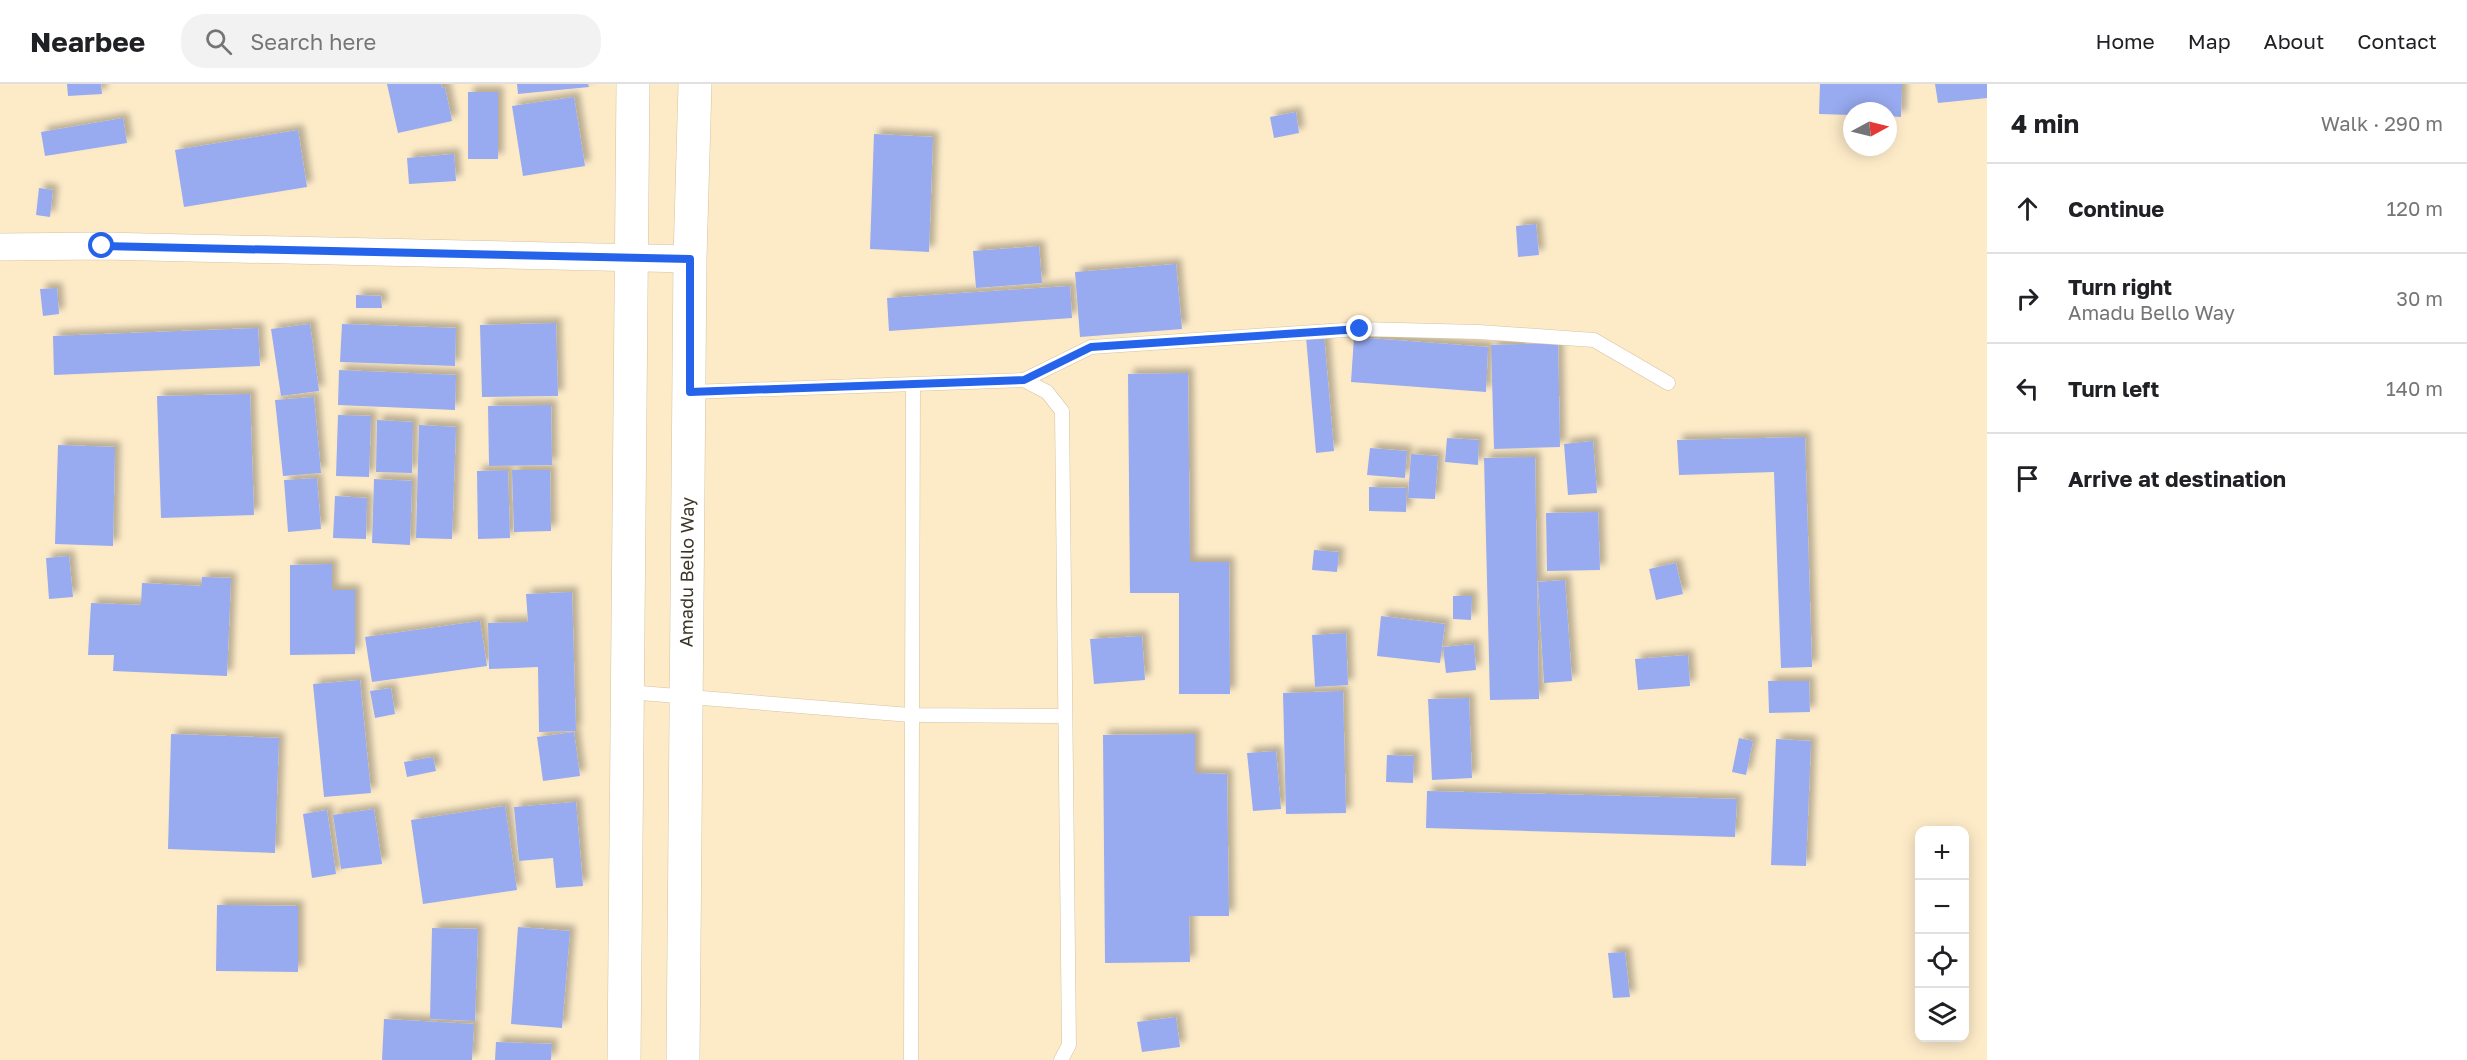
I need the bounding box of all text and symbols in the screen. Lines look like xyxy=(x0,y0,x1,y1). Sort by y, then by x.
search box xyxy=(181,14,601,68)
text: Nearbee xyxy=(30,25,145,58)
icon: search xyxy=(202,25,235,58)
text: Search here xyxy=(250,28,376,55)
text: Home xyxy=(2095,28,2155,54)
text: Map xyxy=(2188,28,2231,54)
text: About xyxy=(2264,28,2324,54)
text: Contact xyxy=(2357,28,2437,54)
north arrow xyxy=(1843,102,1897,156)
text: 4 min xyxy=(2011,108,2079,139)
text: Walk · 290 m xyxy=(2321,111,2443,135)
icon: ahead xyxy=(2011,192,2044,225)
text: Continue xyxy=(2068,195,2164,222)
text: 120 m xyxy=(2387,196,2443,220)
route start xyxy=(88,232,114,258)
text: Turn right xyxy=(2068,273,2172,300)
icon: right xyxy=(2011,282,2044,315)
text: 30 m xyxy=(2396,286,2443,310)
text: Amadu Bello Way xyxy=(2068,300,2235,324)
route end xyxy=(1346,315,1372,341)
icon: left xyxy=(2011,372,2044,405)
text: Turn left xyxy=(2068,375,2159,402)
text: 140 m xyxy=(2386,376,2443,400)
icon: arrive xyxy=(2011,462,2044,495)
text: Arrive at destination xyxy=(2068,465,2286,492)
street label: Amadu Bello Way xyxy=(675,497,698,647)
map controls xyxy=(1915,826,1969,1042)
button: + xyxy=(1915,826,1969,880)
button: − xyxy=(1915,880,1969,934)
button: locate xyxy=(1915,934,1969,988)
button: layers xyxy=(1915,988,1969,1042)

